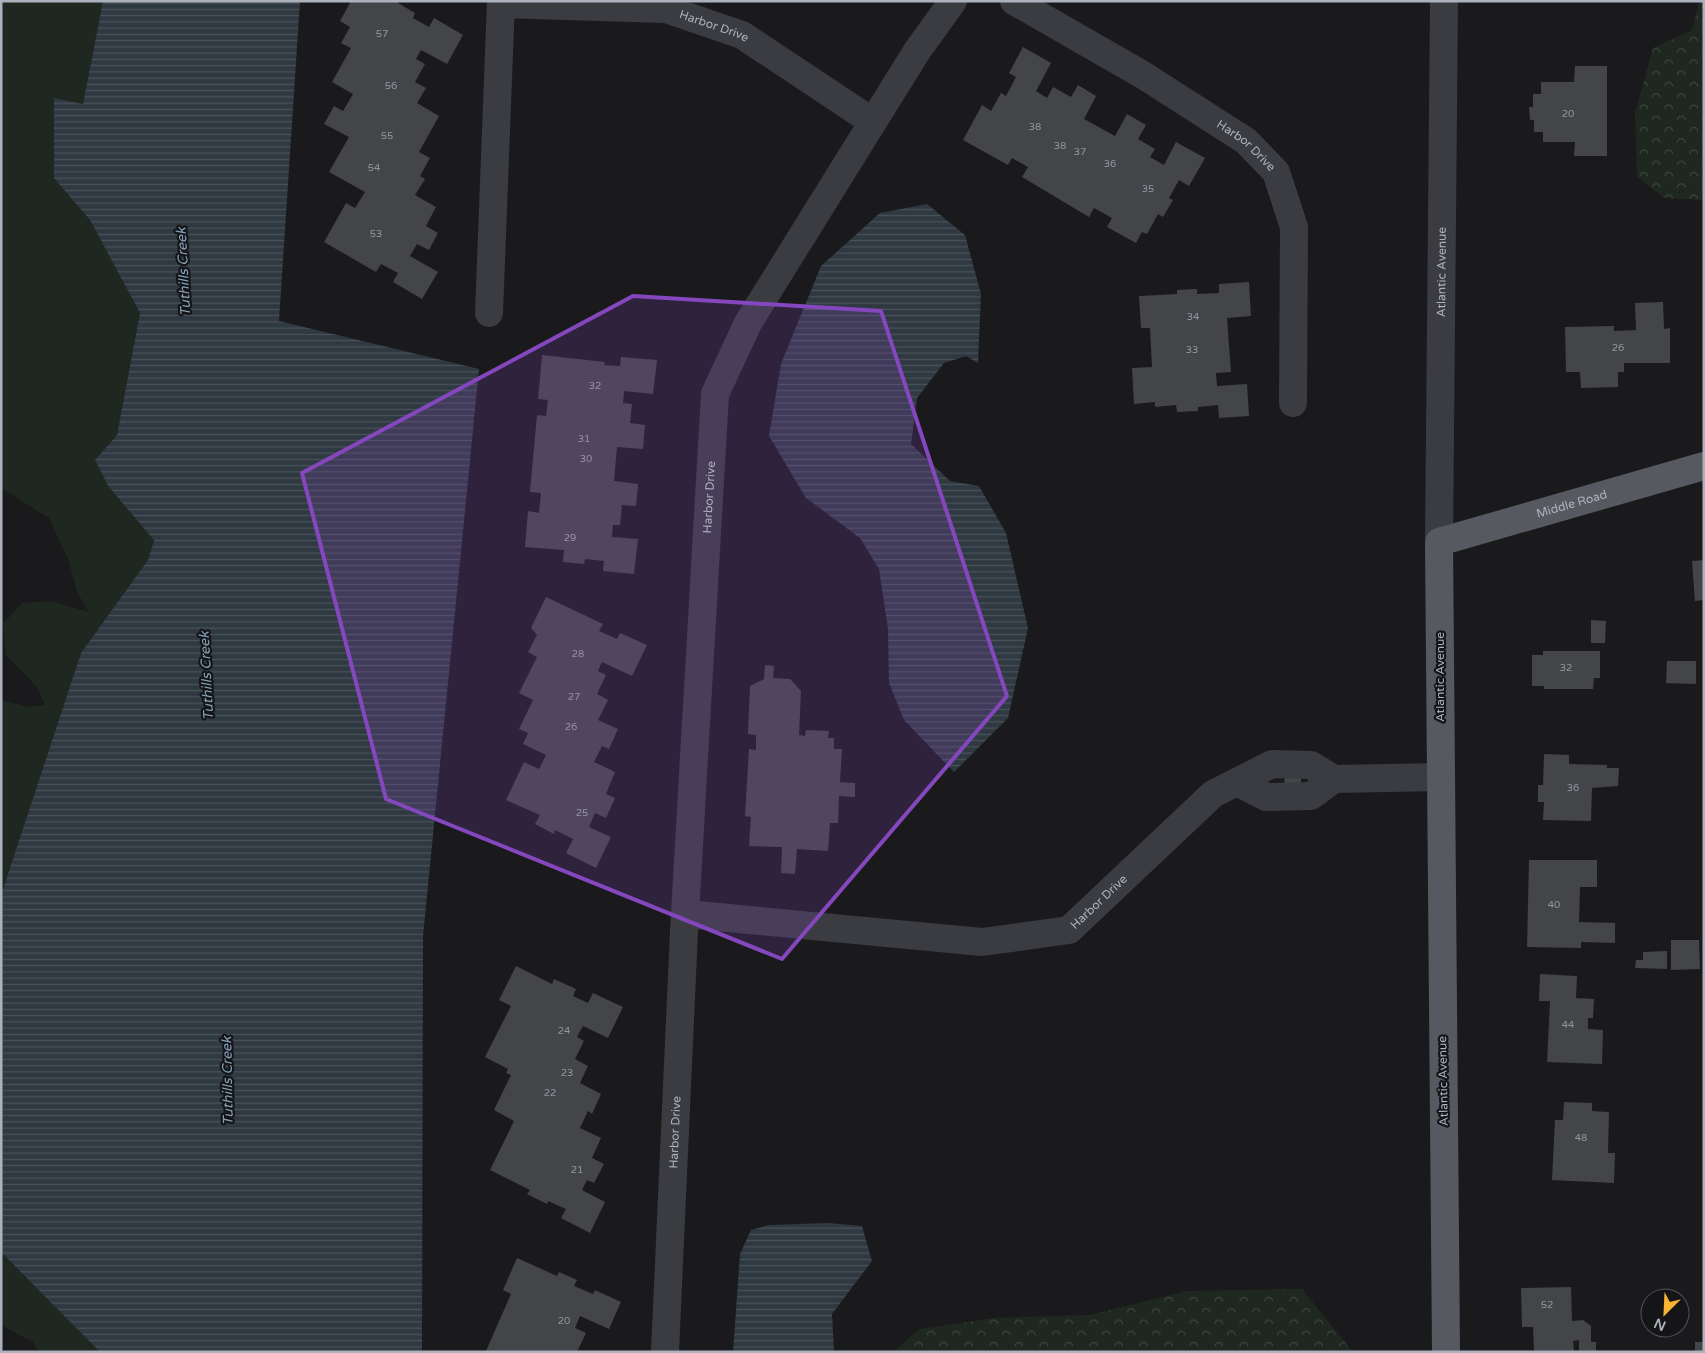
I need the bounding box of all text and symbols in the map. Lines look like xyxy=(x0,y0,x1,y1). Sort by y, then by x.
street label: Harbor Drive xyxy=(678,7,752,45)
house number: 57 xyxy=(376,28,388,40)
house number: 56 xyxy=(385,80,397,92)
house number: 20 xyxy=(1562,108,1574,120)
street label: Harbor Drive xyxy=(1214,117,1278,174)
house number: 38 xyxy=(1029,121,1041,133)
house number: 55 xyxy=(381,130,393,142)
house number: 38 xyxy=(1054,140,1066,152)
house number: 37 xyxy=(1074,146,1086,158)
house number: 36 xyxy=(1104,158,1116,170)
house number: 54 xyxy=(368,162,380,174)
house number: 35 xyxy=(1142,183,1154,195)
water label: Tuthills Creek xyxy=(173,226,194,317)
street label: Atlantic Avenue xyxy=(1434,227,1449,317)
house number: 53 xyxy=(370,228,382,240)
house number: 34 xyxy=(1187,311,1199,323)
house number: 26 xyxy=(1612,342,1624,354)
house number: 33 xyxy=(1186,344,1198,356)
house number: 32 xyxy=(589,380,601,392)
house number: 31 xyxy=(578,433,590,445)
house number: 30 xyxy=(580,453,592,465)
street label: Harbor Drive xyxy=(700,460,718,534)
street label: Middle Road xyxy=(1535,487,1609,521)
house number: 29 xyxy=(564,532,576,544)
water label: Tuthills Creek xyxy=(196,630,217,721)
street label: Atlantic Avenue xyxy=(1433,632,1447,722)
house number: 28 xyxy=(572,648,584,660)
house number: 32 xyxy=(1560,662,1572,674)
house number: 27 xyxy=(568,691,580,703)
house number: 26 xyxy=(565,721,577,733)
house number: 36 xyxy=(1567,782,1579,794)
house number: 25 xyxy=(576,807,588,819)
street label: Harbor Drive xyxy=(1067,872,1130,932)
house number: 40 xyxy=(1548,899,1560,911)
house number: 44 xyxy=(1562,1019,1574,1031)
house number: 24 xyxy=(558,1025,570,1037)
water label: Tuthills Creek xyxy=(218,1035,237,1126)
street label: Atlantic Avenue xyxy=(1435,1036,1451,1126)
house number: 23 xyxy=(561,1067,573,1079)
house number: 22 xyxy=(544,1087,556,1099)
street label: Harbor Drive xyxy=(666,1095,684,1169)
house number: 48 xyxy=(1575,1132,1587,1144)
house number: 21 xyxy=(571,1164,583,1176)
north arrow xyxy=(1640,1288,1690,1338)
house number: 52 xyxy=(1541,1299,1553,1311)
text: N xyxy=(1651,1314,1669,1334)
house number: 20 xyxy=(558,1315,570,1327)

